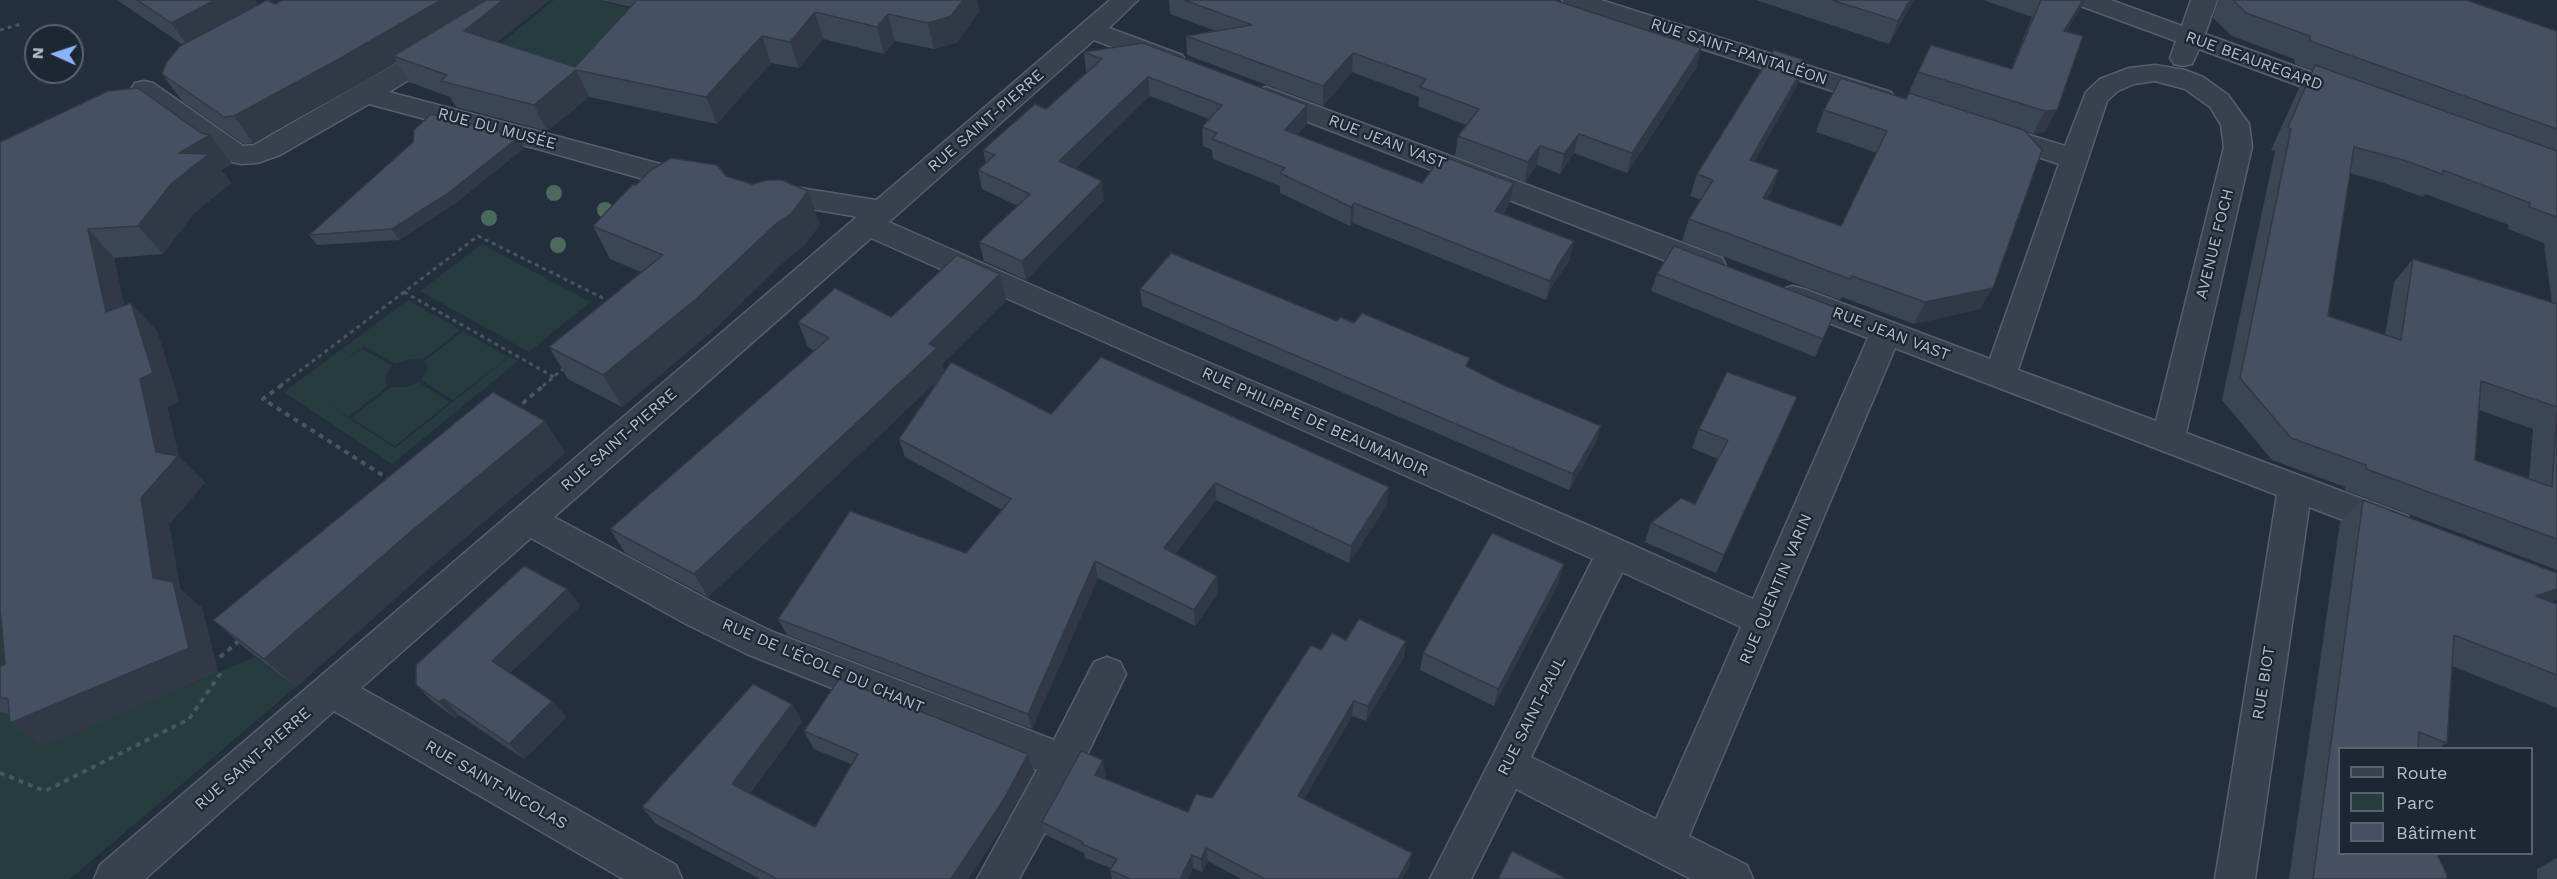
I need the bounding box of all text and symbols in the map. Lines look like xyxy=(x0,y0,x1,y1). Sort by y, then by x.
street label: RUE SAINT-PANTALÉON xyxy=(1648,14,1830,90)
north arrow xyxy=(24,24,84,84)
street label: RUE BEAUREGARD xyxy=(2183,27,2325,95)
text: N xyxy=(28,47,47,60)
street label: RUE SAINT-PIERRE xyxy=(924,65,1048,177)
street label: RUE DU MUSÉE xyxy=(436,104,558,154)
street label: RUE JEAN VAST xyxy=(1326,111,1448,173)
street label: AVENUE FOCH xyxy=(2192,187,2238,301)
street label: RUE JEAN VAST xyxy=(1830,303,1952,365)
street label: RUE PHILIPPE DE BEAUMANOIR xyxy=(1199,363,1431,481)
street label: RUE SAINT-PIERRE xyxy=(557,384,681,496)
street label: RUE QUENTIN VARIN xyxy=(1736,511,1816,667)
street label: RUE DE L'ÉCOLE DU CHANT xyxy=(719,615,927,717)
street label: RUE BIOT xyxy=(2249,645,2279,721)
street label: RUE SAINT-PAUL xyxy=(1494,653,1570,779)
street label: RUE SAINT-PIERRE xyxy=(191,703,315,815)
street label: RUE SAINT-NICOLAS xyxy=(422,736,570,834)
legend xyxy=(2338,747,2533,855)
text: Route xyxy=(2396,762,2448,783)
text: Parc xyxy=(2396,792,2434,813)
text: Bâtiment xyxy=(2396,822,2476,843)

